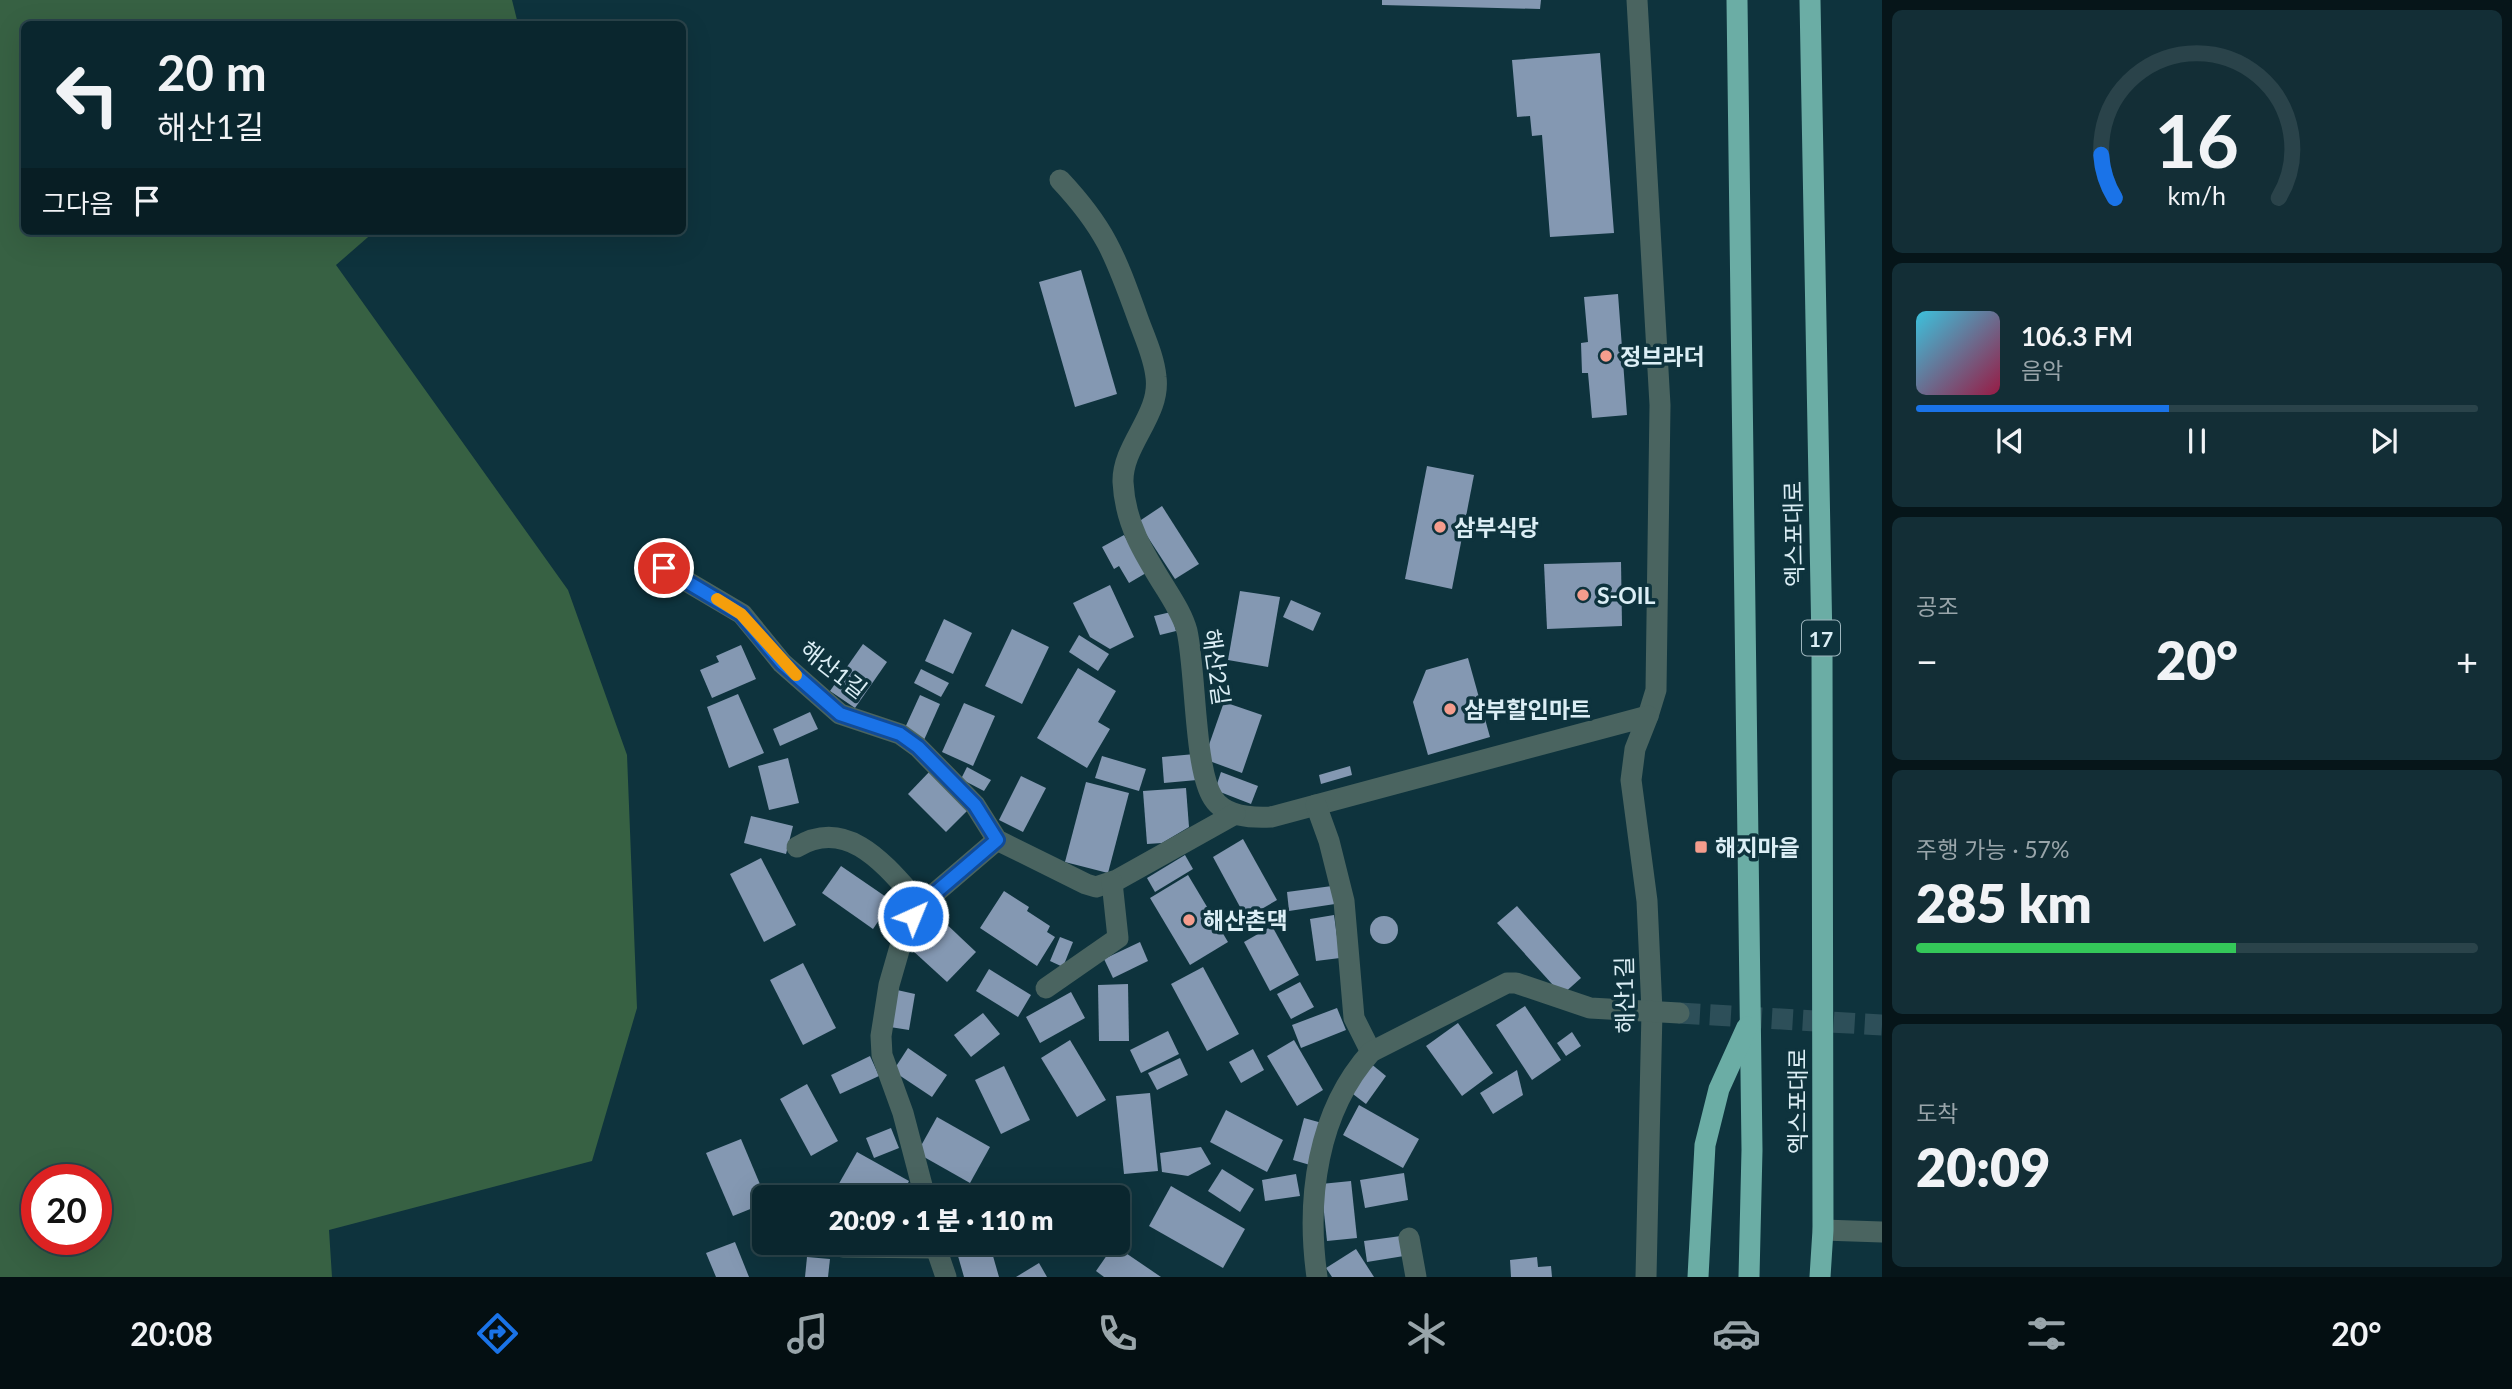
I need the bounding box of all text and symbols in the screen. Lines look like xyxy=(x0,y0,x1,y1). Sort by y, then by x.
text: 20 m xyxy=(157,43,267,101)
icon: left xyxy=(42,49,133,140)
text: 16 xyxy=(2155,96,2239,184)
text: 해산1길 xyxy=(157,107,264,146)
text: km/h xyxy=(2168,180,2226,210)
icon: arrive xyxy=(128,182,166,220)
text: 그다음 xyxy=(42,187,114,219)
text: 106.3 FM xyxy=(2021,320,2133,352)
place label: 정브라더 xyxy=(1620,342,1705,370)
marker: 정브라더 xyxy=(1598,348,1614,364)
text: 음악 xyxy=(2021,356,2063,384)
icon: previous xyxy=(1991,422,2029,460)
icon: pause xyxy=(2178,422,2216,460)
icon: next xyxy=(2365,422,2403,460)
street label: 엑스포대로 xyxy=(1778,481,1808,587)
place label: 삼부식당 xyxy=(1454,513,1539,541)
marker: 삼부식당 xyxy=(1432,519,1448,535)
pin xyxy=(634,538,694,598)
icon: arrive xyxy=(645,549,683,587)
place label: S-OIL xyxy=(1597,581,1656,609)
marker: S-OIL xyxy=(1575,587,1591,603)
text: 공조 xyxy=(1916,592,1958,620)
road number: 17 xyxy=(1802,620,1840,656)
street label: 해산2길 xyxy=(1198,627,1236,707)
text: 20° xyxy=(2156,629,2238,691)
street label: 해산1길 xyxy=(795,634,873,704)
text: − xyxy=(1916,638,1938,684)
text: + xyxy=(2456,638,2478,684)
place label: 삼부할인마트 xyxy=(1464,695,1591,723)
marker: 삼부할인마트 xyxy=(1442,701,1458,717)
place label: 해지마을 xyxy=(1715,833,1800,861)
text: 주행 가능 · 57% xyxy=(1916,835,2069,863)
marker: 해지마을 xyxy=(1693,839,1709,855)
text: 285 km xyxy=(1916,872,2092,934)
position arrow xyxy=(876,879,950,953)
place label: 해산촌댁 xyxy=(1203,906,1288,934)
marker: 해산촌댁 xyxy=(1181,912,1197,928)
street label: 해산1길 xyxy=(1609,956,1639,1034)
street label: 엑스포대로 xyxy=(1783,1048,1811,1154)
text: 도착 xyxy=(1916,1099,1958,1127)
text: 20:09 xyxy=(1916,1136,2050,1198)
speed limit sign: 20 xyxy=(21,1164,112,1255)
text: 20:09 · 1 분 · 110 m xyxy=(829,1204,1053,1236)
icon: directions xyxy=(473,1309,522,1358)
icon: music xyxy=(783,1309,832,1358)
icon: phone xyxy=(1093,1309,1142,1358)
icon: climate xyxy=(1402,1309,1451,1358)
icon: car xyxy=(1712,1309,1761,1358)
icon: filters xyxy=(2022,1309,2071,1358)
text: 20:08 xyxy=(130,1314,213,1353)
text: 20° xyxy=(2331,1314,2382,1353)

